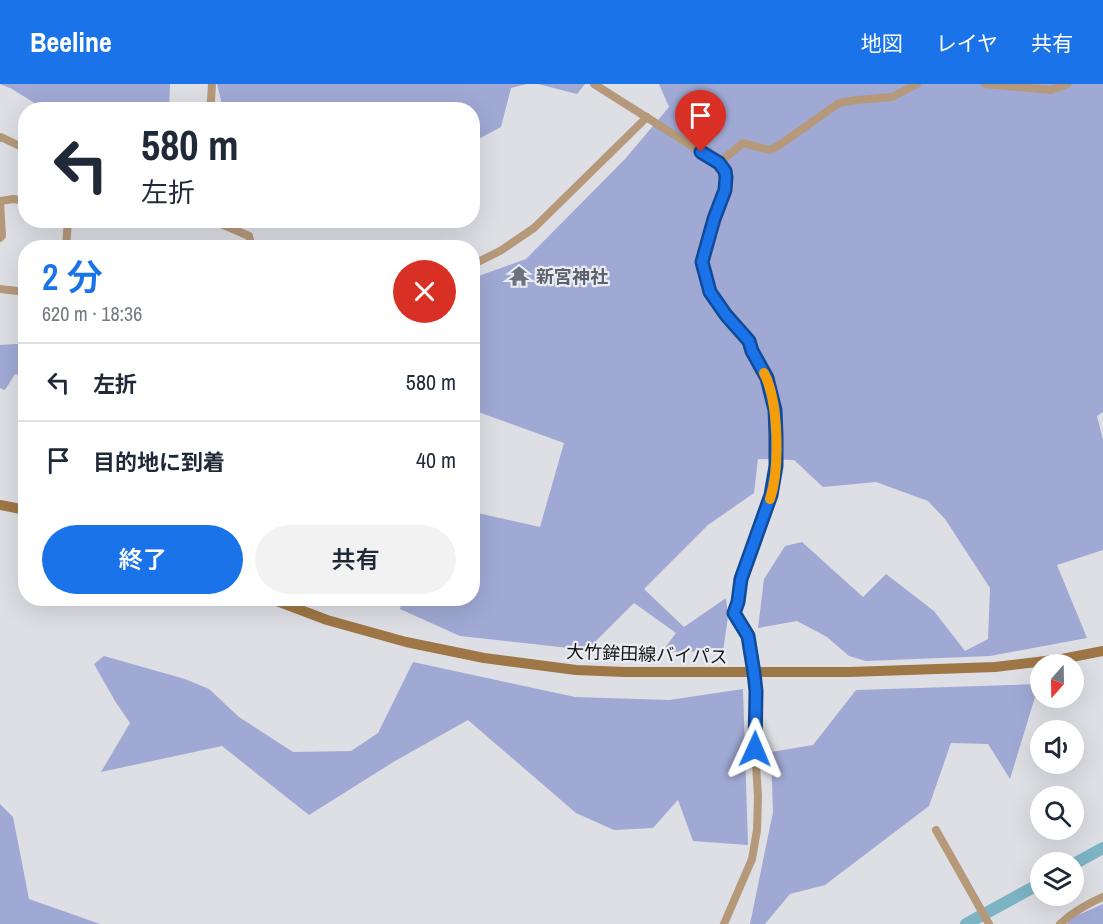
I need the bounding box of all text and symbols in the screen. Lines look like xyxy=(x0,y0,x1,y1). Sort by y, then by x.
text: Beeline xyxy=(30,23,112,61)
text: 地図 xyxy=(861,29,903,58)
text: レイヤ xyxy=(936,29,998,58)
text: 共有 xyxy=(1031,29,1073,58)
pin xyxy=(675,90,726,152)
icon: arrive xyxy=(684,99,717,132)
text: 580 m xyxy=(141,117,239,173)
icon: left xyxy=(42,126,120,204)
text: 左折 xyxy=(141,174,195,210)
text: 2 分 xyxy=(42,253,103,301)
button: close xyxy=(393,260,456,323)
temple icon: 新宮神社 xyxy=(507,264,531,288)
place label: 新宮神社 xyxy=(536,264,608,289)
text: 620 m · 18:36 xyxy=(42,300,142,327)
icon: left xyxy=(42,366,75,399)
text: 580 m xyxy=(406,367,456,397)
text: 左折 xyxy=(93,369,137,399)
icon: arrive xyxy=(42,444,75,477)
text: 40 m xyxy=(416,445,456,475)
text: 目的地に到着 xyxy=(93,447,225,477)
button: 終了 xyxy=(42,525,243,594)
button: 共有 xyxy=(255,525,456,594)
street label: 大竹鉾田線バイパス xyxy=(566,639,728,669)
north arrow xyxy=(1030,654,1084,708)
map controls xyxy=(1030,654,1084,906)
position arrow xyxy=(723,717,787,781)
button: sound xyxy=(1030,720,1084,774)
button: search xyxy=(1030,786,1084,840)
button: layers xyxy=(1030,852,1084,906)

